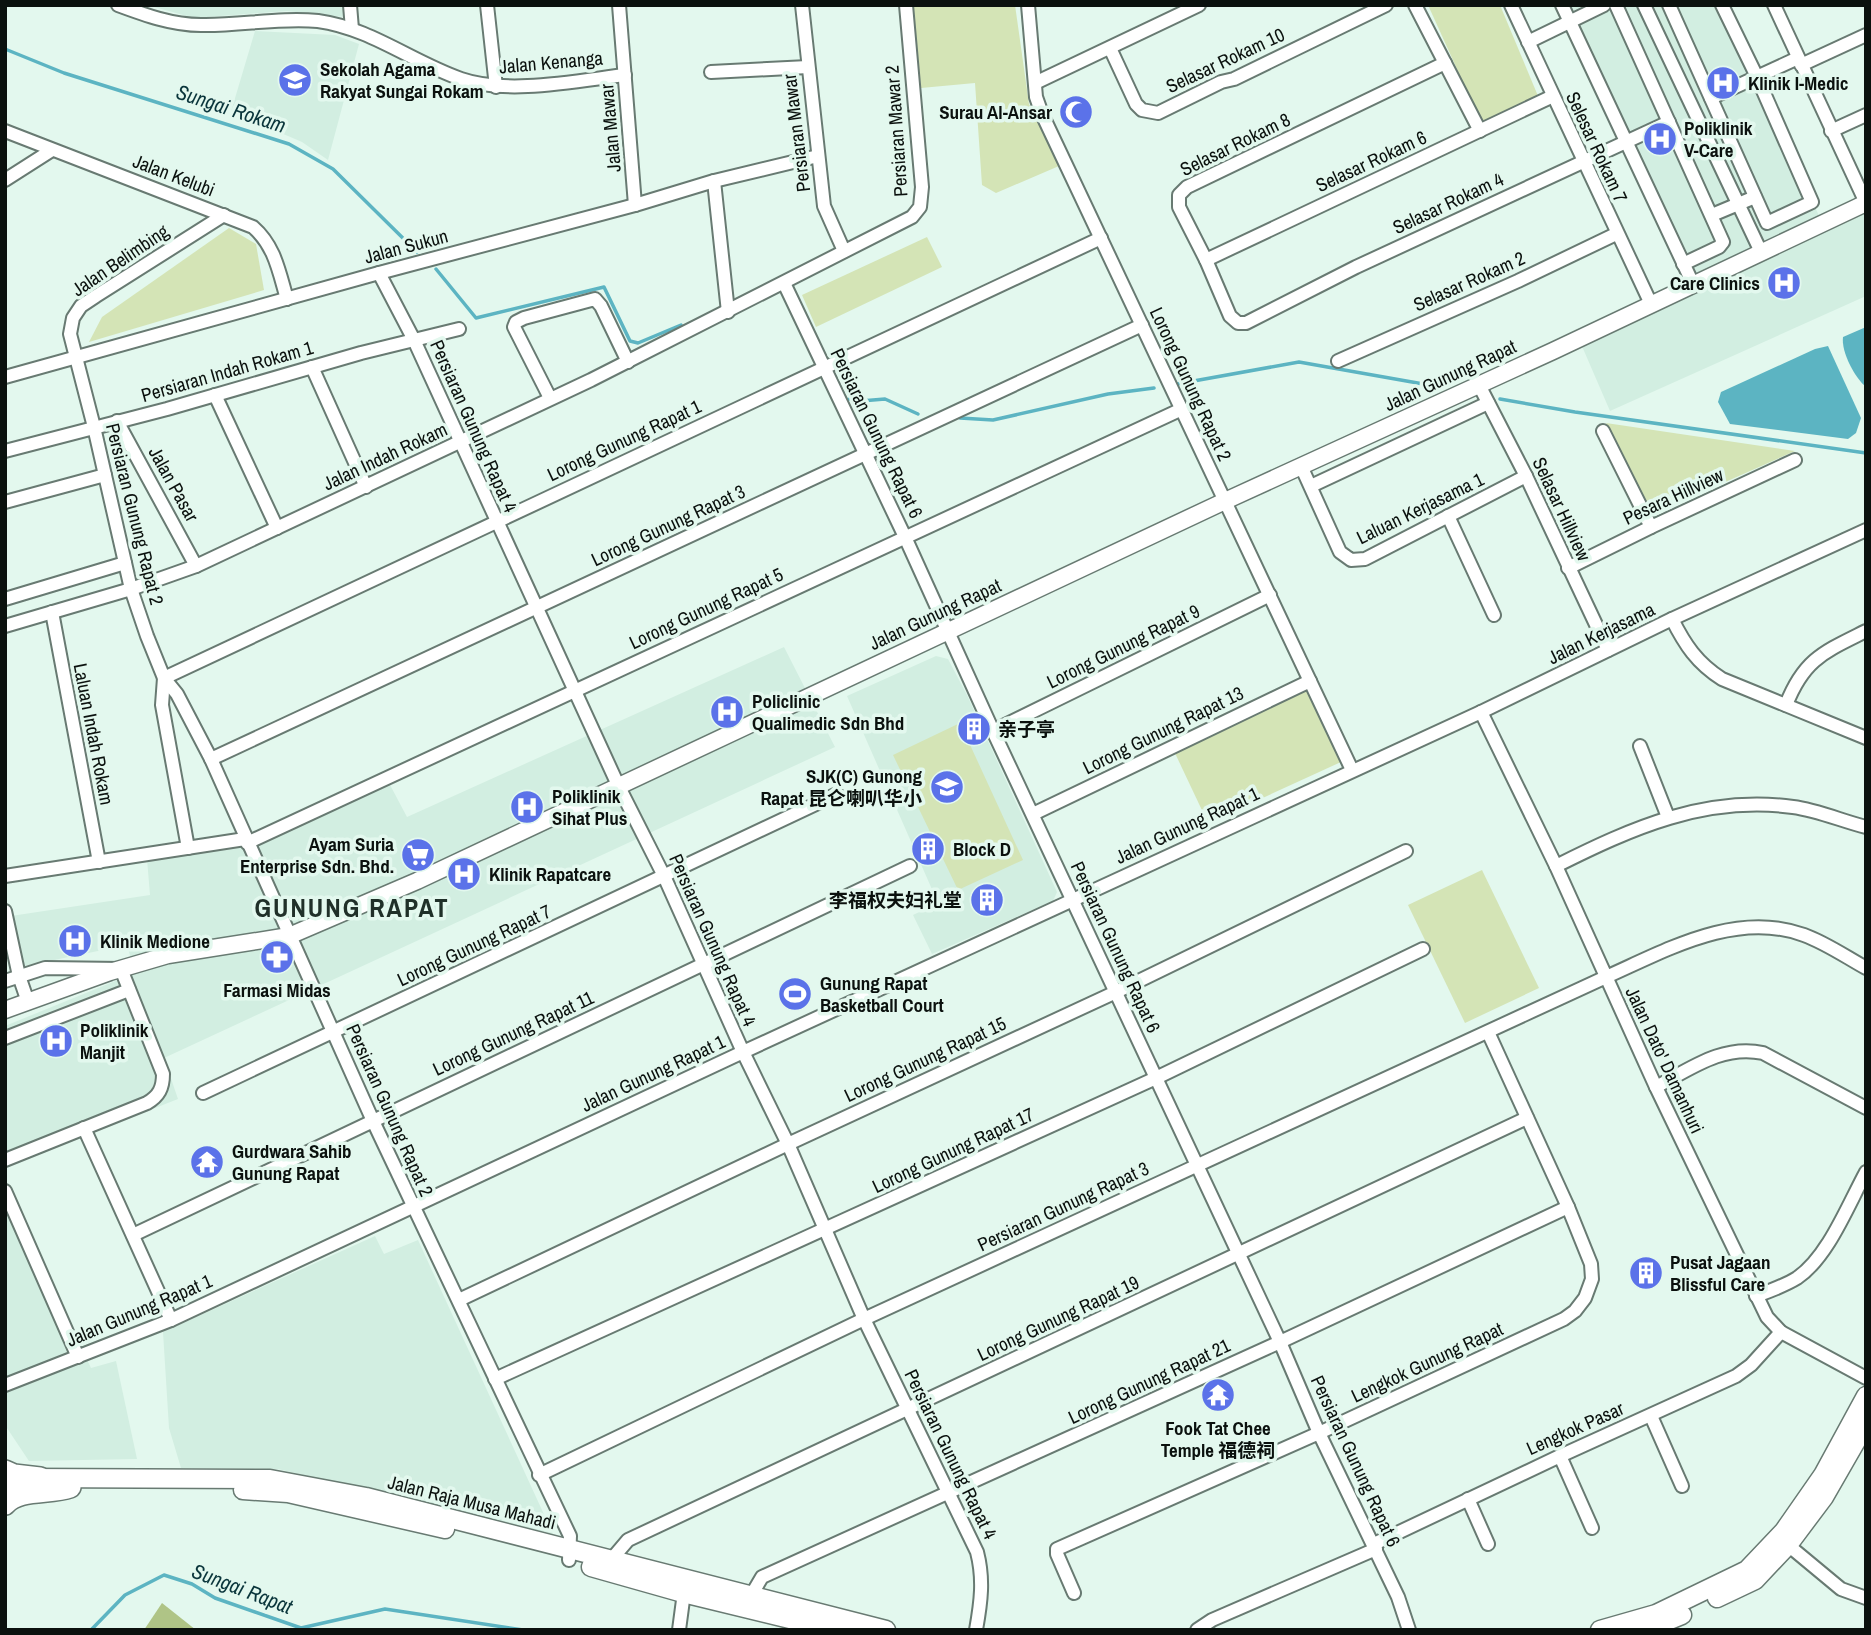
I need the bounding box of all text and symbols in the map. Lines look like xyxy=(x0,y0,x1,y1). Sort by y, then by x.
street label: Selasar Rokam 10 xyxy=(1161,21,1289,99)
street label: Jalan Kenanga xyxy=(498,44,604,79)
place label: Sekolah Agama Rakyat Sungai Rokam xyxy=(320,56,484,104)
school or university icon: Sekolah Agama Rakyat Sungai Rokam xyxy=(276,61,314,99)
street label: Persiaran Mawar 2 xyxy=(878,64,914,198)
hospital icon: Klinik I-Medic xyxy=(1704,64,1742,102)
place label: Klinik I-Medic xyxy=(1748,70,1848,96)
street label: Persiaran Mawar xyxy=(776,72,816,193)
water label: Sungai Rokam xyxy=(173,77,290,140)
street label: Jalan Mawar xyxy=(593,82,627,173)
street label: Selesar Rokam 7 xyxy=(1560,87,1634,207)
mosque icon: Surau Al-Ansar xyxy=(1057,93,1095,131)
place label: Surau Al-Ansar xyxy=(939,99,1052,125)
street label: Selasar Rokam 8 xyxy=(1176,106,1294,182)
place label: Poliklinik V-Care xyxy=(1684,115,1753,163)
hospital icon: Poliklinik V-Care xyxy=(1641,120,1679,158)
street label: Selasar Rokam 6 xyxy=(1311,124,1431,198)
street label: Jalan Kelubi xyxy=(129,147,219,203)
street label: Selasar Rokam 4 xyxy=(1388,166,1508,240)
street label: Jalan Belimbing xyxy=(66,218,174,302)
street label: Jalan Sukun xyxy=(361,222,451,270)
street label: Selasar Rokam 2 xyxy=(1409,245,1529,317)
hospital icon: Care Clinics xyxy=(1765,264,1803,302)
place label: Care Clinics xyxy=(1670,270,1760,296)
street label: Lorong Gunung Rapat 2 xyxy=(1144,303,1238,465)
street label: Jalan Gunung Rapat xyxy=(1380,333,1521,417)
street label: Persiaran Indah Rokam 1 xyxy=(138,334,316,408)
street label: Persiaran Gunung Rapat 4 xyxy=(424,336,524,517)
street label: Persiaran Gunung Rapat 6 xyxy=(824,344,930,522)
street label: Lorong Gunung Rapat 1 xyxy=(543,393,706,487)
street label: Jalan Indah Rokam xyxy=(319,416,451,496)
street label: Persiaran Gunung Rapat 2 xyxy=(100,421,170,607)
street label: Jalan Pasar xyxy=(143,442,206,527)
street label: Selasar Hillview xyxy=(1527,453,1598,566)
street label: Pesara Hillview xyxy=(1618,461,1728,531)
street label: Laluan Kerjasama 1 xyxy=(1352,466,1488,550)
street label: Lorong Gunung Rapat 3 xyxy=(587,478,749,572)
street label: Lorong Gunung Rapat 5 xyxy=(625,561,788,655)
street label: Jalan Gunung Rapat xyxy=(865,572,1006,656)
street label: Jalan Kerjasama xyxy=(1543,596,1659,670)
street label: Lorong Gunung Rapat 9 xyxy=(1042,598,1204,694)
street label: Laluan Indah Rokam xyxy=(68,661,120,807)
street label: Lorong Gunung Rapat 13 xyxy=(1078,680,1248,780)
place label: Policlinic Qualimedic Sdn Bhd xyxy=(752,688,904,736)
hospital icon: Policlinic Qualimedic Sdn Bhd xyxy=(708,693,746,731)
building icon: 亲子亭 xyxy=(955,710,993,748)
place label: 亲子亭 xyxy=(998,716,1055,742)
place label: SJK(C) Gunong Rapat 昆仑喇叭华小 xyxy=(760,763,922,811)
school or university icon: SJK(C) Gunong Rapat 昆仑喇叭华小 xyxy=(928,768,966,806)
street label: Jalan Gunung Rapat 1 xyxy=(1111,780,1263,870)
place label: Poliklinik Sihat Plus xyxy=(552,783,627,831)
hospital icon: Poliklinik Sihat Plus xyxy=(508,788,546,826)
building icon: Block D xyxy=(909,830,947,868)
place label: Ayam Suria Enterprise Sdn. Bhd. xyxy=(240,831,394,879)
supermarket icon: Ayam Suria Enterprise Sdn. Bhd. xyxy=(399,836,437,874)
place label: Block D xyxy=(953,836,1011,862)
street label: Persiaran Gunung Rapat 4 xyxy=(663,850,763,1031)
hospital icon: Klinik Rapatcare xyxy=(445,855,483,893)
street label: Persiaran Gunung Rapat 6 xyxy=(1065,857,1167,1037)
place label: Klinik Rapatcare xyxy=(489,861,611,887)
building icon: 李福权夫妇礼堂 xyxy=(968,881,1006,919)
place label: 李福权夫妇礼堂 xyxy=(829,887,962,913)
district label: GUNUNG RAPAT xyxy=(255,890,449,925)
street label: Lorong Gunung Rapat 7 xyxy=(393,898,556,992)
hospital icon: Klinik Medione xyxy=(56,922,94,960)
place label: Klinik Medione xyxy=(100,928,210,954)
pharmacy icon: Farmasi Midas xyxy=(258,938,296,976)
place label: Gunung Rapat Basketball Court xyxy=(820,970,944,1018)
sports icon: Gunung Rapat Basketball Court xyxy=(776,975,814,1013)
place label: Farmasi Midas xyxy=(223,977,331,1003)
street label: Jalan Dato' Damanhuri xyxy=(1620,983,1710,1137)
street label: Lorong Gunung Rapat 11 xyxy=(428,984,598,1082)
street label: Lorong Gunung Rapat 15 xyxy=(840,1010,1010,1108)
place label: Poliklinik Manjit xyxy=(80,1017,149,1065)
street label: Persiaran Gunung Rapat 2 xyxy=(340,1020,440,1200)
hospital icon: Poliklinik Manjit xyxy=(37,1022,75,1060)
street label: Jalan Gunung Rapat 1 xyxy=(577,1028,729,1118)
street label: Lorong Gunung Rapat 17 xyxy=(868,1101,1038,1199)
place label: Gurdwara Sahib Gunung Rapat xyxy=(232,1138,352,1186)
temple icon: Gurdwara Sahib Gunung Rapat xyxy=(188,1143,226,1181)
street label: Persiaran Gunung Rapat 3 xyxy=(973,1155,1153,1257)
place label: Pusat Jagaan Blissful Care xyxy=(1670,1249,1770,1297)
building icon: Pusat Jagaan Blissful Care xyxy=(1627,1254,1665,1292)
street label: Jalan Gunung Rapat 1 xyxy=(62,1267,216,1352)
street label: Lorong Gunung Rapat 19 xyxy=(973,1269,1143,1367)
street label: Lengkok Gunung Rapat xyxy=(1347,1315,1508,1409)
street label: Lorong Gunung Rapat 21 xyxy=(1064,1332,1234,1430)
street label: Persiaran Gunung Rapat 4 xyxy=(898,1365,1004,1544)
street label: Persiaran Gunung Rapat 6 xyxy=(1305,1371,1407,1551)
temple icon: Fook Tat Chee Temple 福德祠 xyxy=(1199,1376,1237,1414)
street label: Lengkok Pasar xyxy=(1522,1395,1628,1461)
place label: Fook Tat Chee Temple 福德祠 xyxy=(1161,1415,1275,1463)
street label: Jalan Raja Musa Mahadi xyxy=(385,1469,559,1535)
water label: Sungai Rapat xyxy=(188,1556,298,1621)

